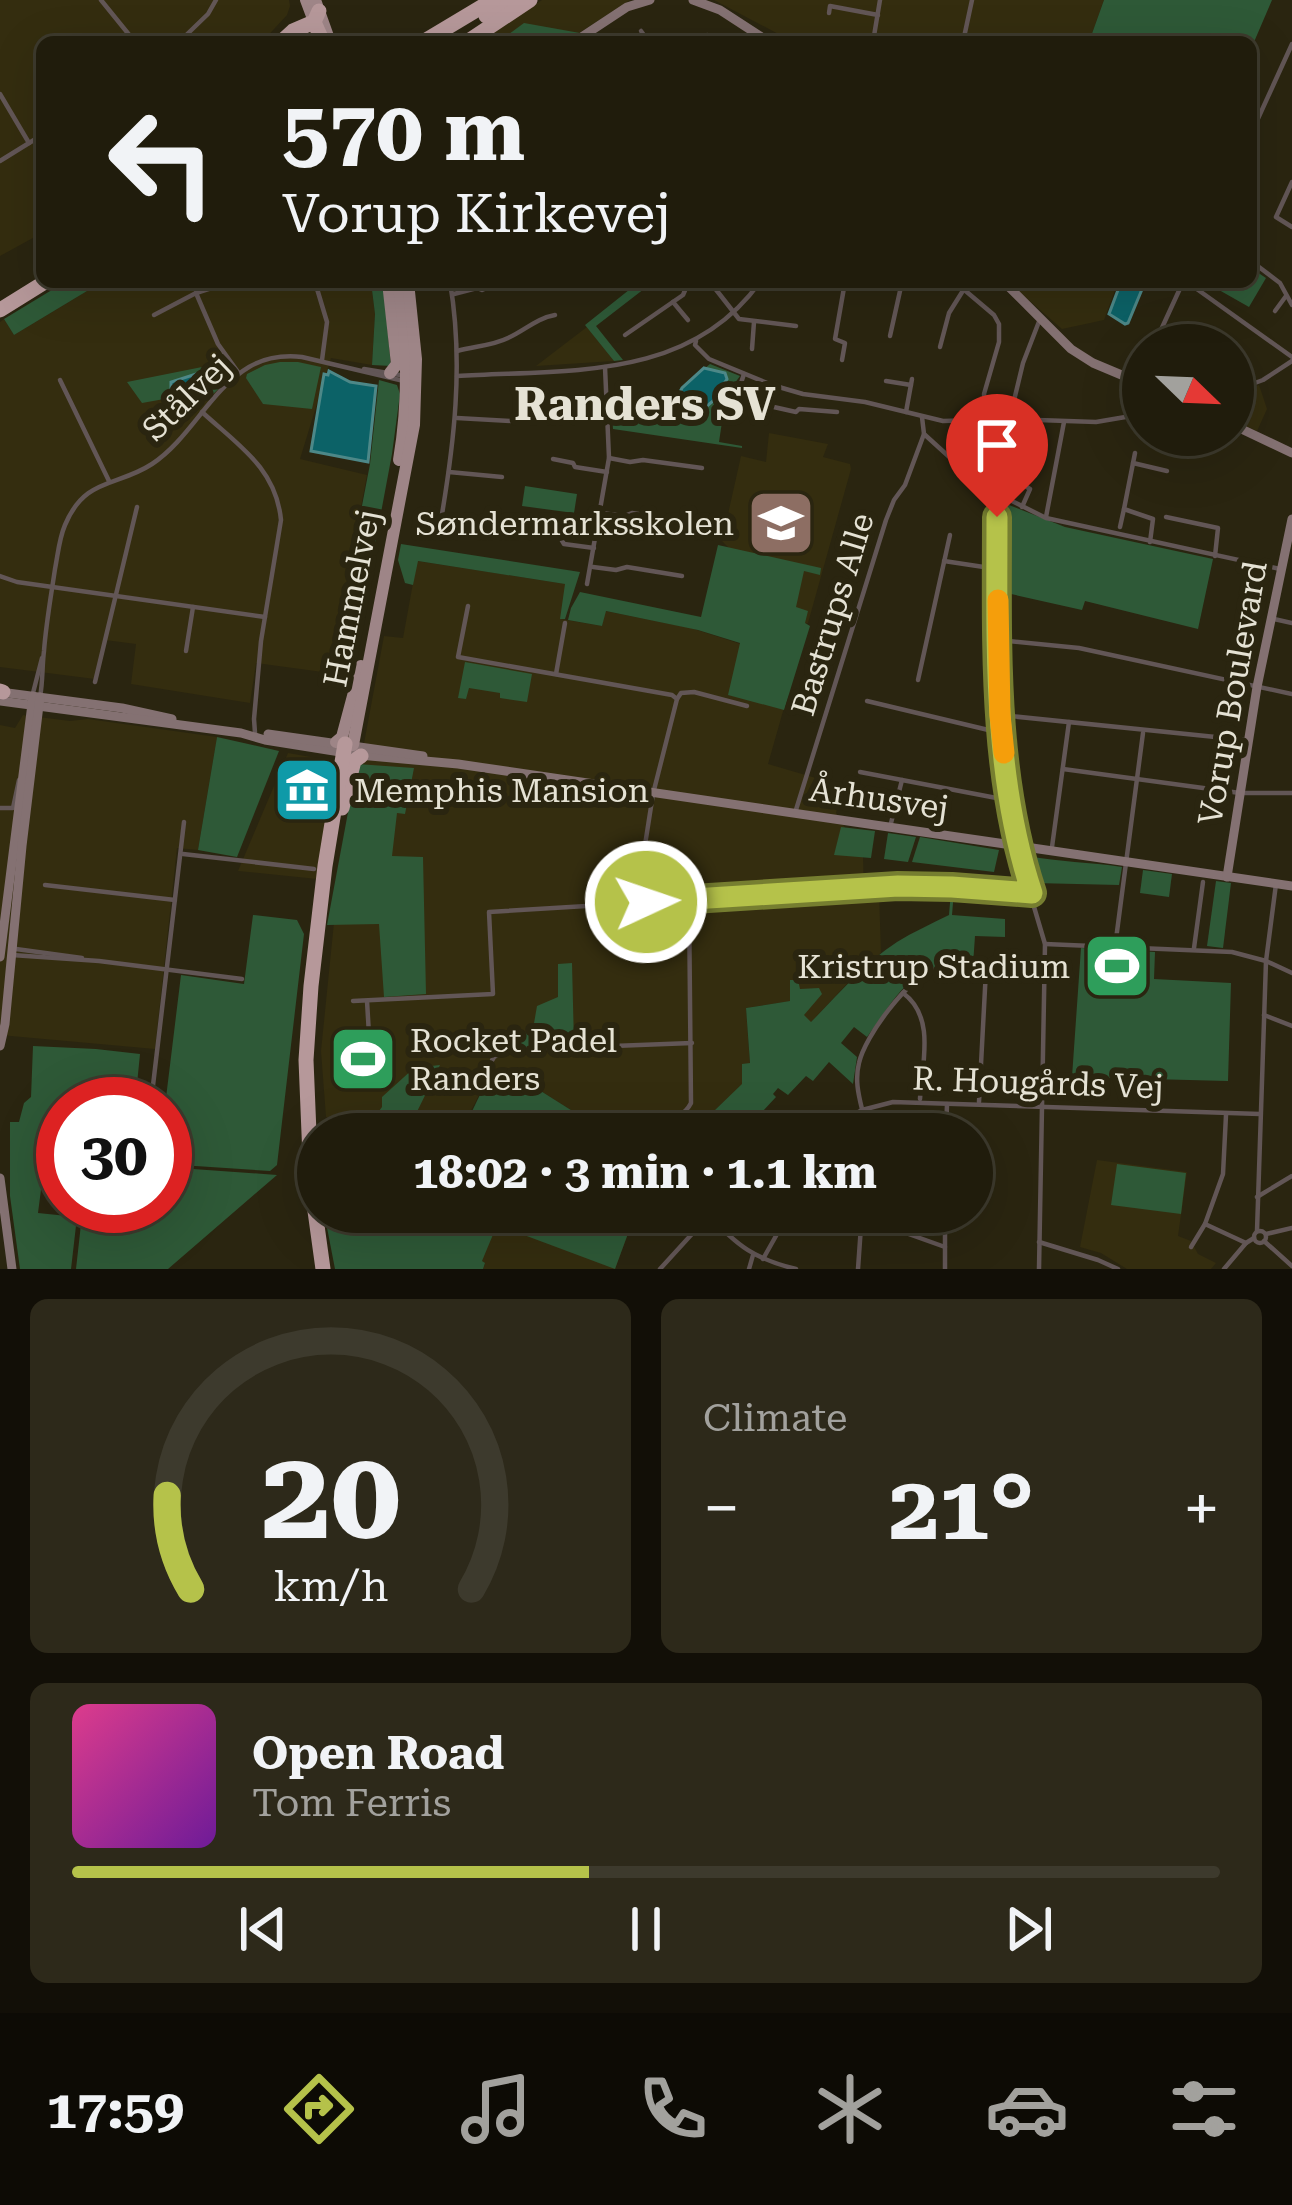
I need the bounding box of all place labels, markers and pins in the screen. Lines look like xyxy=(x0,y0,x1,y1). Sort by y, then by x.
pin xyxy=(946,394,1048,517)
school or university icon: Søndermarksskolen xyxy=(746,488,816,558)
place label: Søndermarksskolen xyxy=(415,504,734,543)
museum icon: Memphis Mansion xyxy=(272,755,342,825)
place label: Memphis Mansion xyxy=(354,771,649,810)
sports icon: Kristrup Stadium xyxy=(1082,931,1152,1001)
place label: Kristrup Stadium xyxy=(797,947,1070,986)
place label: Rocket Padel Randers xyxy=(410,1021,617,1098)
sports icon: Rocket Padel Randers xyxy=(328,1024,398,1094)

